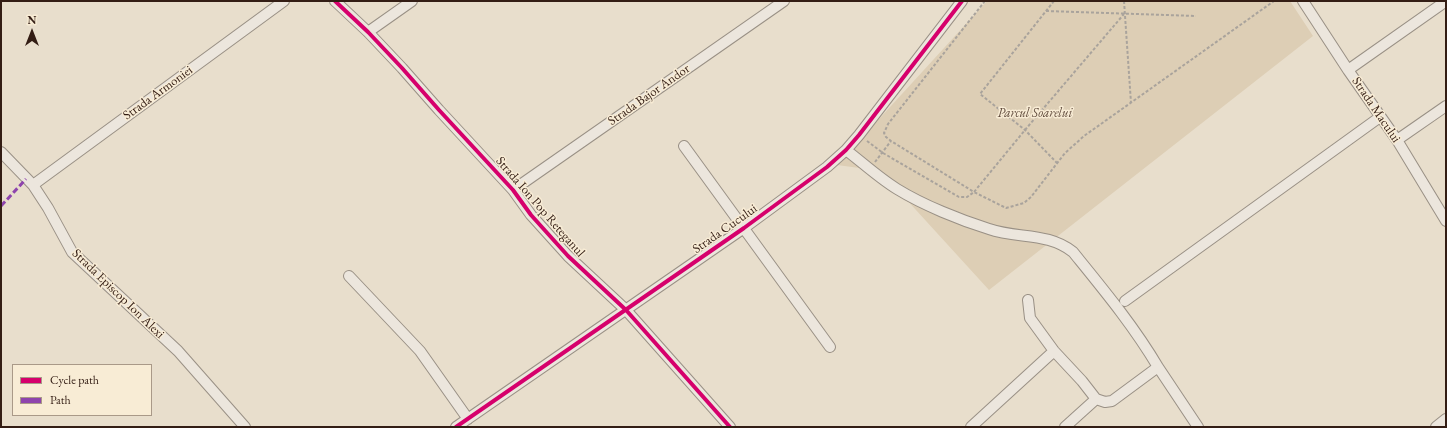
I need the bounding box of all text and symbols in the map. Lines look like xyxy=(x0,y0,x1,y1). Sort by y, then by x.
north arrow xyxy=(12,12,52,52)
text: N xyxy=(28,13,36,27)
street label: Strada Bajor Andor xyxy=(605,61,693,129)
street label: Strada Armoniei xyxy=(120,63,196,123)
street label: Strada Macului xyxy=(1348,74,1404,146)
park label: Parcul Soarelui xyxy=(998,105,1072,121)
street label: Strada Ion Pop Reteganul xyxy=(492,154,588,260)
street label: Strada Cucului xyxy=(690,201,760,257)
street label: Strada Episcop Ion Alexi xyxy=(69,246,167,342)
legend xyxy=(12,364,152,416)
text: Cycle path xyxy=(50,372,99,388)
text: Path xyxy=(50,392,71,408)

